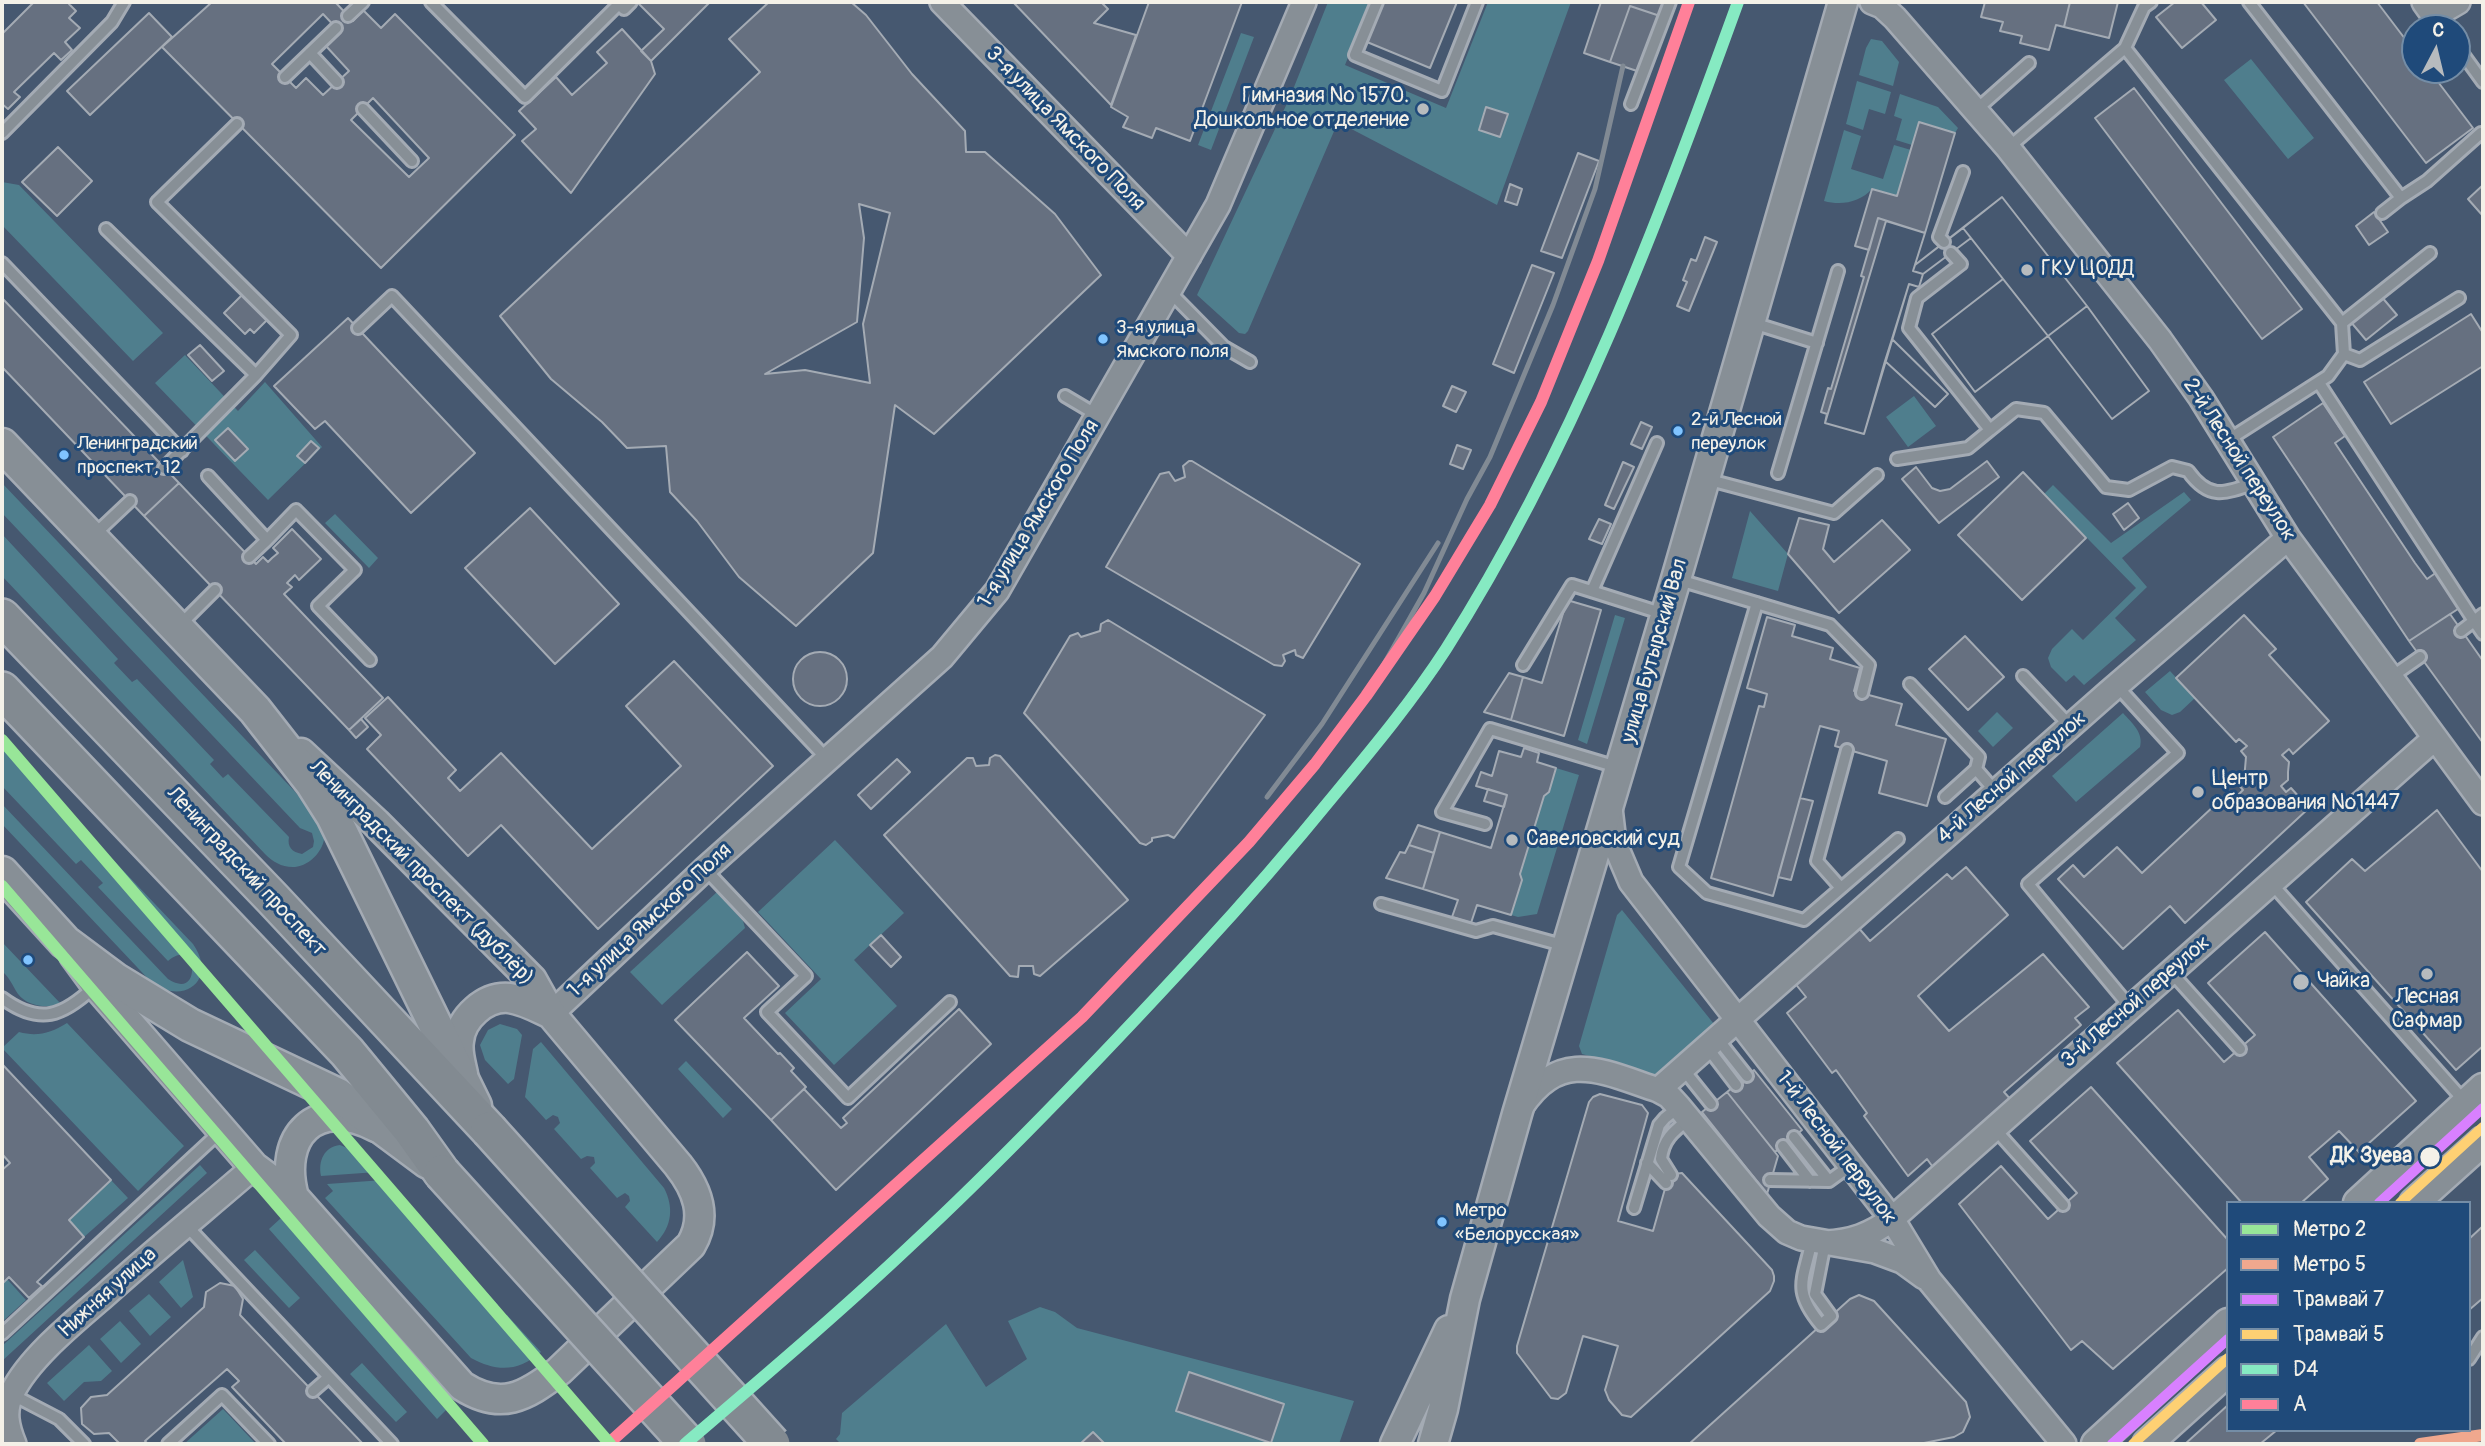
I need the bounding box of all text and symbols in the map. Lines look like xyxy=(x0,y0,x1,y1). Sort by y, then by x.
north arrow xyxy=(2401,14,2471,84)
text: С xyxy=(2431,18,2446,43)
street label: 3-я улица Ямского Поля xyxy=(980,42,1150,216)
place label: Гимназия № 1570. Дошкольное отделение xyxy=(1194,84,1409,134)
marker: Гимназия № 1570. Дошкольное отделение xyxy=(1415,101,1431,117)
place label: ГКУ ЦОДД xyxy=(2041,257,2134,283)
marker: ГКУ ЦОДД xyxy=(2019,262,2035,278)
place label: 3-я улица Ямского поля xyxy=(1116,317,1229,361)
marker: 3-я улица Ямского поля xyxy=(1096,332,1110,346)
street label: 2-й Лесной переулок xyxy=(2177,374,2301,546)
place label: 2-й Лесной переулок xyxy=(1691,409,1782,453)
street label: 1-я улица Ямского Поля xyxy=(973,415,1105,613)
marker: 2-й Лесной переулок xyxy=(1671,424,1685,438)
place label: Ленинградский проспект, 12 xyxy=(77,433,198,477)
marker: Ленинградский проспект, 12 xyxy=(57,448,71,462)
street label: улица Бутырский Вал xyxy=(1617,556,1693,746)
street label: 4-й Лесной переулок xyxy=(1932,706,2092,850)
street label: Ленинградский проспект (дублёр) xyxy=(303,755,539,991)
place label: Центр образования №1447 xyxy=(2212,767,2400,817)
street label: Ленинградский проспект xyxy=(161,782,331,962)
marker: Центр образования №1447 xyxy=(2190,784,2206,800)
place label: Савеловский cуд xyxy=(1526,827,1680,853)
marker: Савеловский cуд xyxy=(1504,832,1520,848)
street label: 1-я улица Ямского Поля xyxy=(563,838,737,1004)
street label: 3-й Лесной переулок xyxy=(2057,931,2215,1073)
unlabelled marker xyxy=(21,953,35,967)
marker: Лесная Сафмар xyxy=(2419,966,2435,982)
place label: Чайка xyxy=(2317,969,2370,995)
marker: Чайка xyxy=(2291,972,2311,992)
place label: Лесная Сафмар xyxy=(2391,985,2463,1035)
street label: 1-й Лесной переулок xyxy=(1770,1066,1902,1230)
place label: ДК Зуева xyxy=(2331,1144,2412,1170)
marker: ДК Зуева xyxy=(2418,1145,2442,1169)
place label: Метро «Белорусская» xyxy=(1455,1200,1579,1244)
legend xyxy=(2226,1201,2471,1432)
marker: Метро «Белорусская» xyxy=(1435,1215,1449,1229)
text: Метро 2 xyxy=(2293,1216,2366,1243)
street label: Нижняя улица xyxy=(54,1242,162,1344)
text: Метро 5 xyxy=(2293,1251,2366,1278)
text: Трамвай 7 xyxy=(2293,1286,2384,1313)
text: Трамвай 5 xyxy=(2293,1321,2384,1348)
text: D4 xyxy=(2293,1356,2318,1383)
text: A xyxy=(2293,1391,2307,1418)

